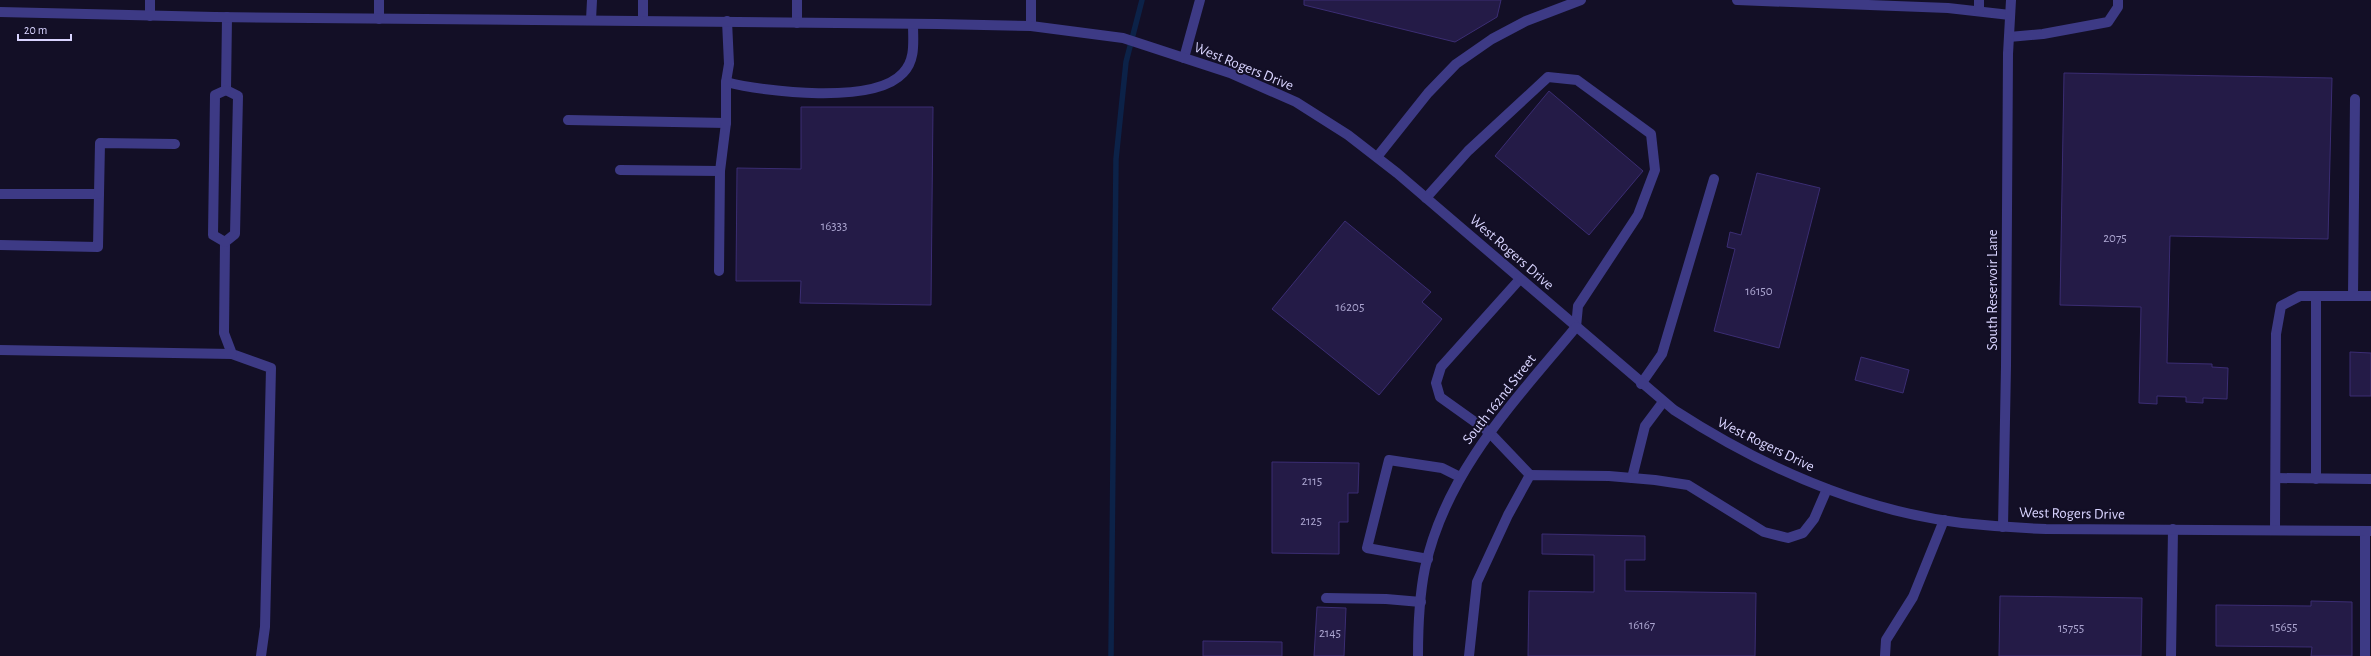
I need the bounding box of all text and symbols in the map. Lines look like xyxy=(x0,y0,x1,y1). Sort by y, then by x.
scale bar xyxy=(18,16,71,42)
text: 20 m xyxy=(24,24,47,36)
street label: West Rogers Drive xyxy=(1192,40,1296,93)
street label: West Rogers Drive xyxy=(1467,212,1557,293)
house number: 16333 xyxy=(821,220,847,233)
street label: South Reservoir Lane xyxy=(1985,229,2000,351)
house number: 2075 xyxy=(2103,232,2127,245)
house number: 16150 xyxy=(1745,285,1773,298)
house number: 16205 xyxy=(1336,301,1364,314)
street label: South 162nd Street xyxy=(1460,352,1539,447)
street label: West Rogers Drive xyxy=(1715,414,1817,474)
house number: 2115 xyxy=(1302,475,1322,488)
street label: West Rogers Drive xyxy=(2019,505,2125,522)
house number: 2125 xyxy=(1300,515,1322,528)
house number: 16167 xyxy=(1629,619,1656,632)
house number: 15655 xyxy=(2271,621,2297,634)
house number: 15755 xyxy=(2058,622,2084,635)
house number: 2145 xyxy=(1319,627,1341,640)

